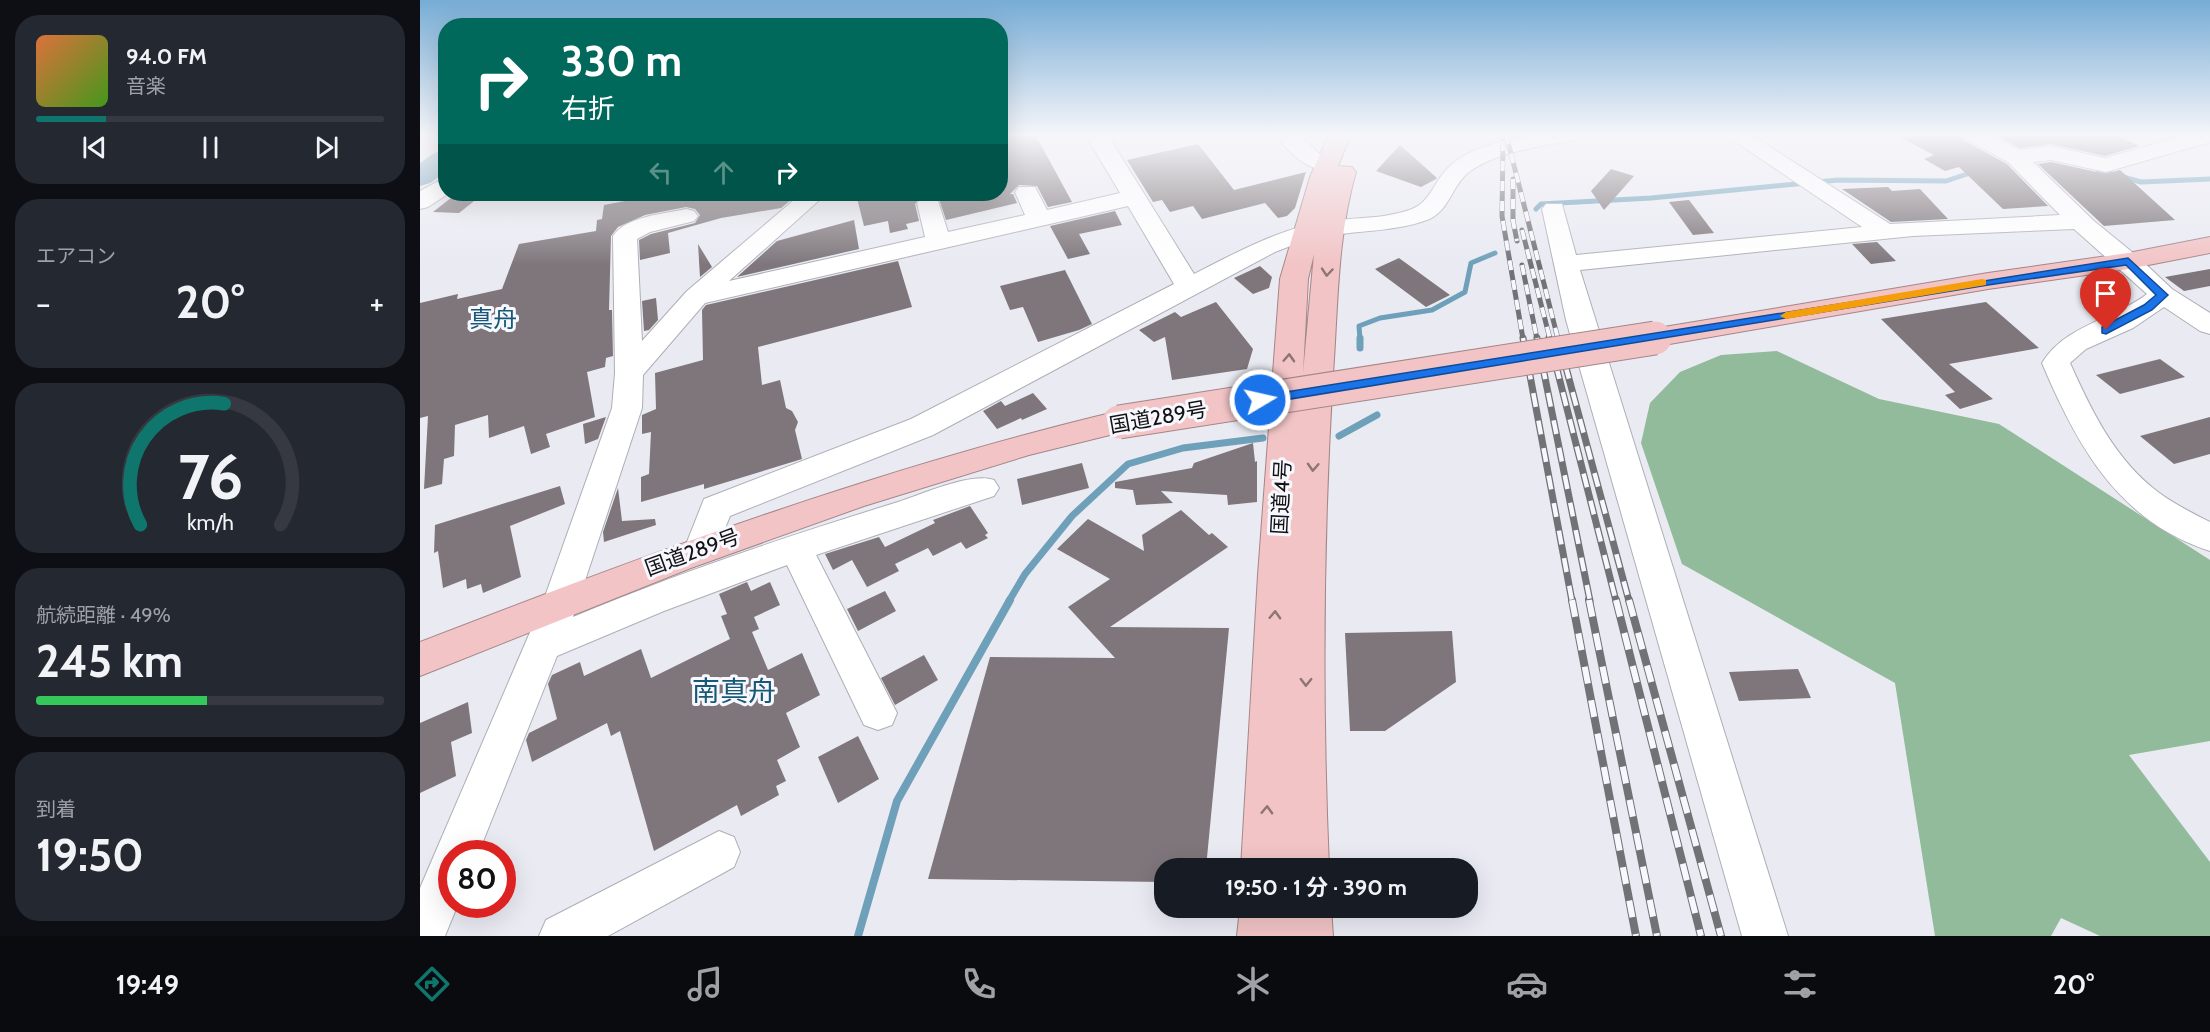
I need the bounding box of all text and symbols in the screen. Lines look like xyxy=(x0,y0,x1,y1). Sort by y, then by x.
text: 330 m xyxy=(561,35,682,87)
icon: right xyxy=(462,42,540,120)
text: 94.0 FM xyxy=(126,43,207,70)
text: 音楽 xyxy=(126,74,166,98)
text: 右折 xyxy=(561,92,615,125)
icon: previous xyxy=(78,131,111,164)
icon: pause xyxy=(194,131,227,164)
icon: next xyxy=(310,131,343,164)
icon: left xyxy=(644,156,677,189)
icon: ahead xyxy=(707,156,740,189)
icon: right xyxy=(770,156,803,189)
text: エアコン xyxy=(36,244,116,268)
one-way arrow xyxy=(1321,268,1334,277)
pin xyxy=(2080,268,2131,330)
text: 20° xyxy=(176,275,244,329)
icon: arrive xyxy=(2089,277,2122,310)
text: − xyxy=(36,283,51,323)
text: + xyxy=(369,283,384,323)
district label: 真舟 xyxy=(469,304,517,333)
one-way arrow xyxy=(1282,353,1295,362)
position arrow xyxy=(1228,368,1292,432)
street label: 国道289号 xyxy=(1107,396,1209,438)
text: 76 xyxy=(177,439,243,515)
street label: 国道4号 xyxy=(1267,459,1295,535)
one-way arrow xyxy=(1306,462,1319,471)
text: km/h xyxy=(187,509,233,535)
street label: 国道289号 xyxy=(641,523,743,581)
text: 航続距離 · 49% xyxy=(36,603,171,627)
one-way arrow xyxy=(1268,611,1281,620)
text: 245 km xyxy=(36,634,183,688)
district label: 南真舟 xyxy=(692,674,776,708)
one-way arrow xyxy=(1300,678,1312,687)
text: 到着 xyxy=(36,797,76,821)
one-way arrow xyxy=(1261,806,1273,815)
text: 19:50 xyxy=(36,828,144,882)
speed limit sign: 80 xyxy=(438,840,516,918)
text: 19:50 · 1 分 · 390 m xyxy=(1225,874,1407,901)
icon: directions xyxy=(411,963,453,1005)
icon: music xyxy=(684,963,726,1005)
icon: phone xyxy=(958,963,1000,1005)
icon: climate xyxy=(1232,963,1274,1005)
icon: car xyxy=(1506,963,1548,1005)
icon: filters xyxy=(1779,963,1821,1005)
text: 19:49 xyxy=(116,968,179,1001)
text: 20° xyxy=(2053,968,2094,1001)

